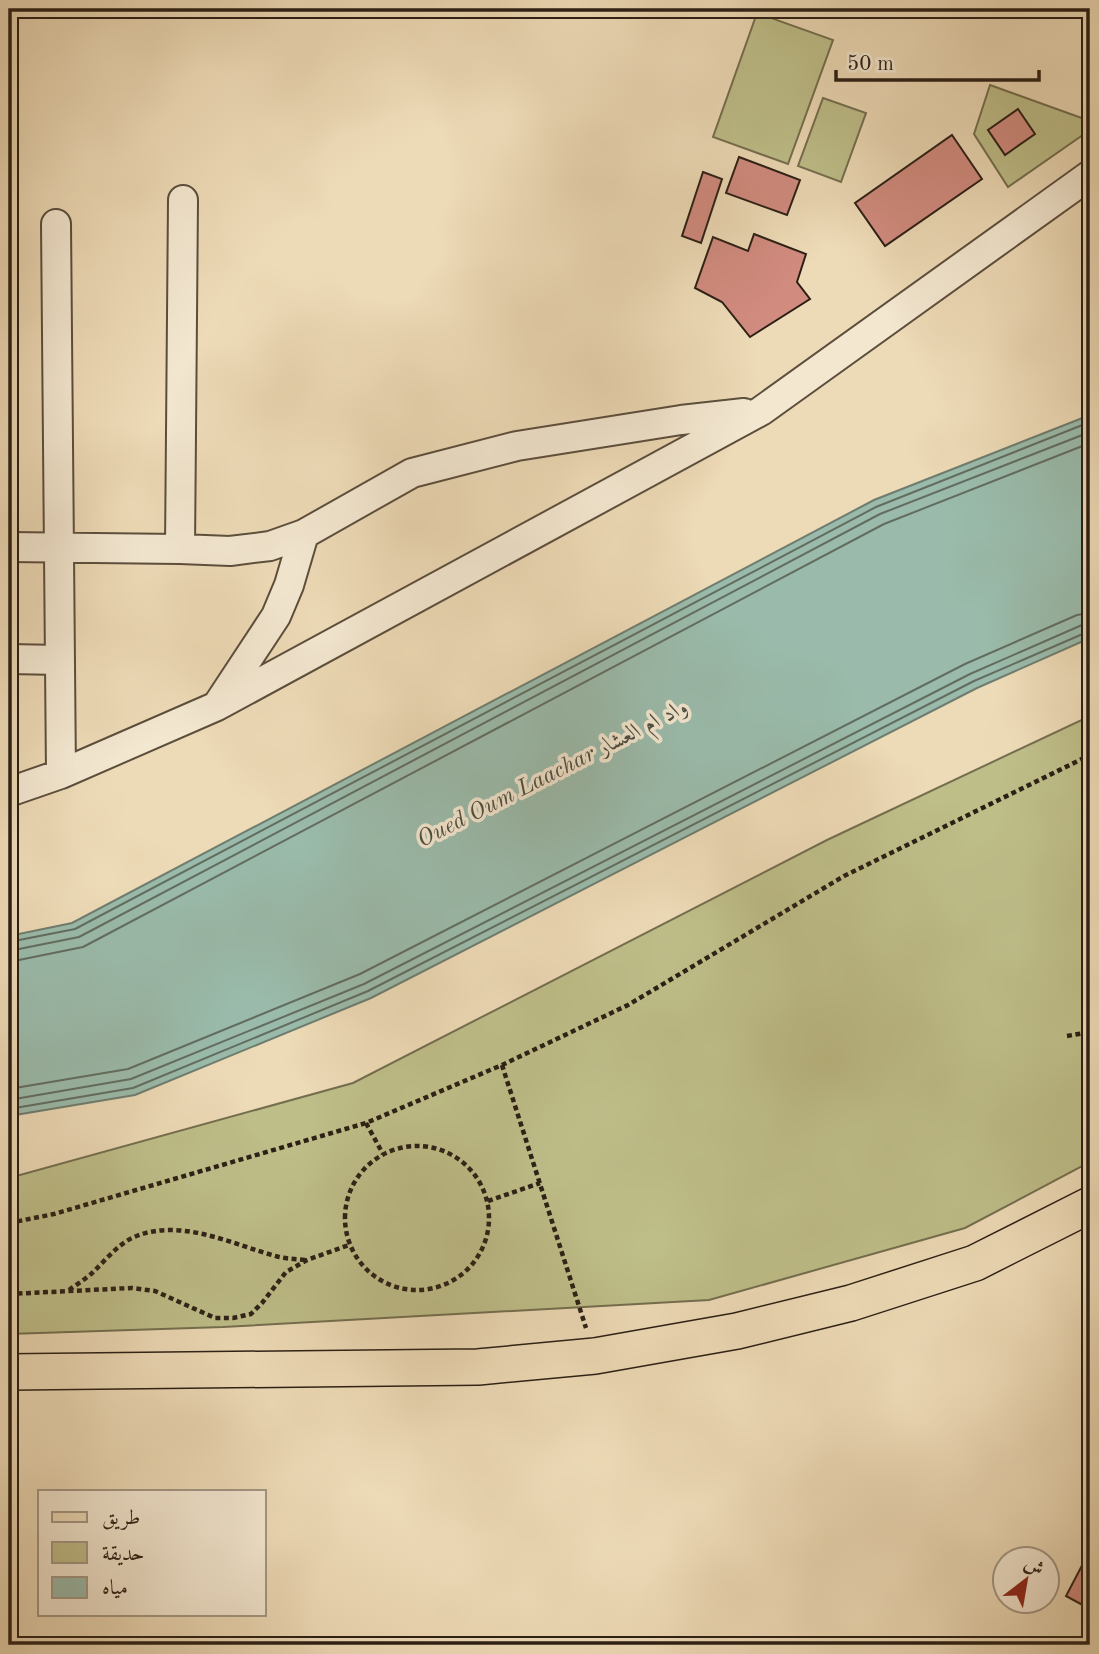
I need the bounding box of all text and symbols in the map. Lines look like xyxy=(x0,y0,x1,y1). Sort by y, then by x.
scale bar xyxy=(836,38,1040,82)
text: 50 m xyxy=(847,54,894,75)
water label: Oued Oum Laachar واد ام العشار xyxy=(414,695,695,858)
legend xyxy=(38,1490,266,1616)
text: طريق xyxy=(102,1508,140,1530)
text: حديقة xyxy=(102,1544,145,1566)
north arrow xyxy=(990,1546,1060,1616)
text: ش xyxy=(1020,1555,1046,1581)
text: مياه xyxy=(102,1578,128,1599)

